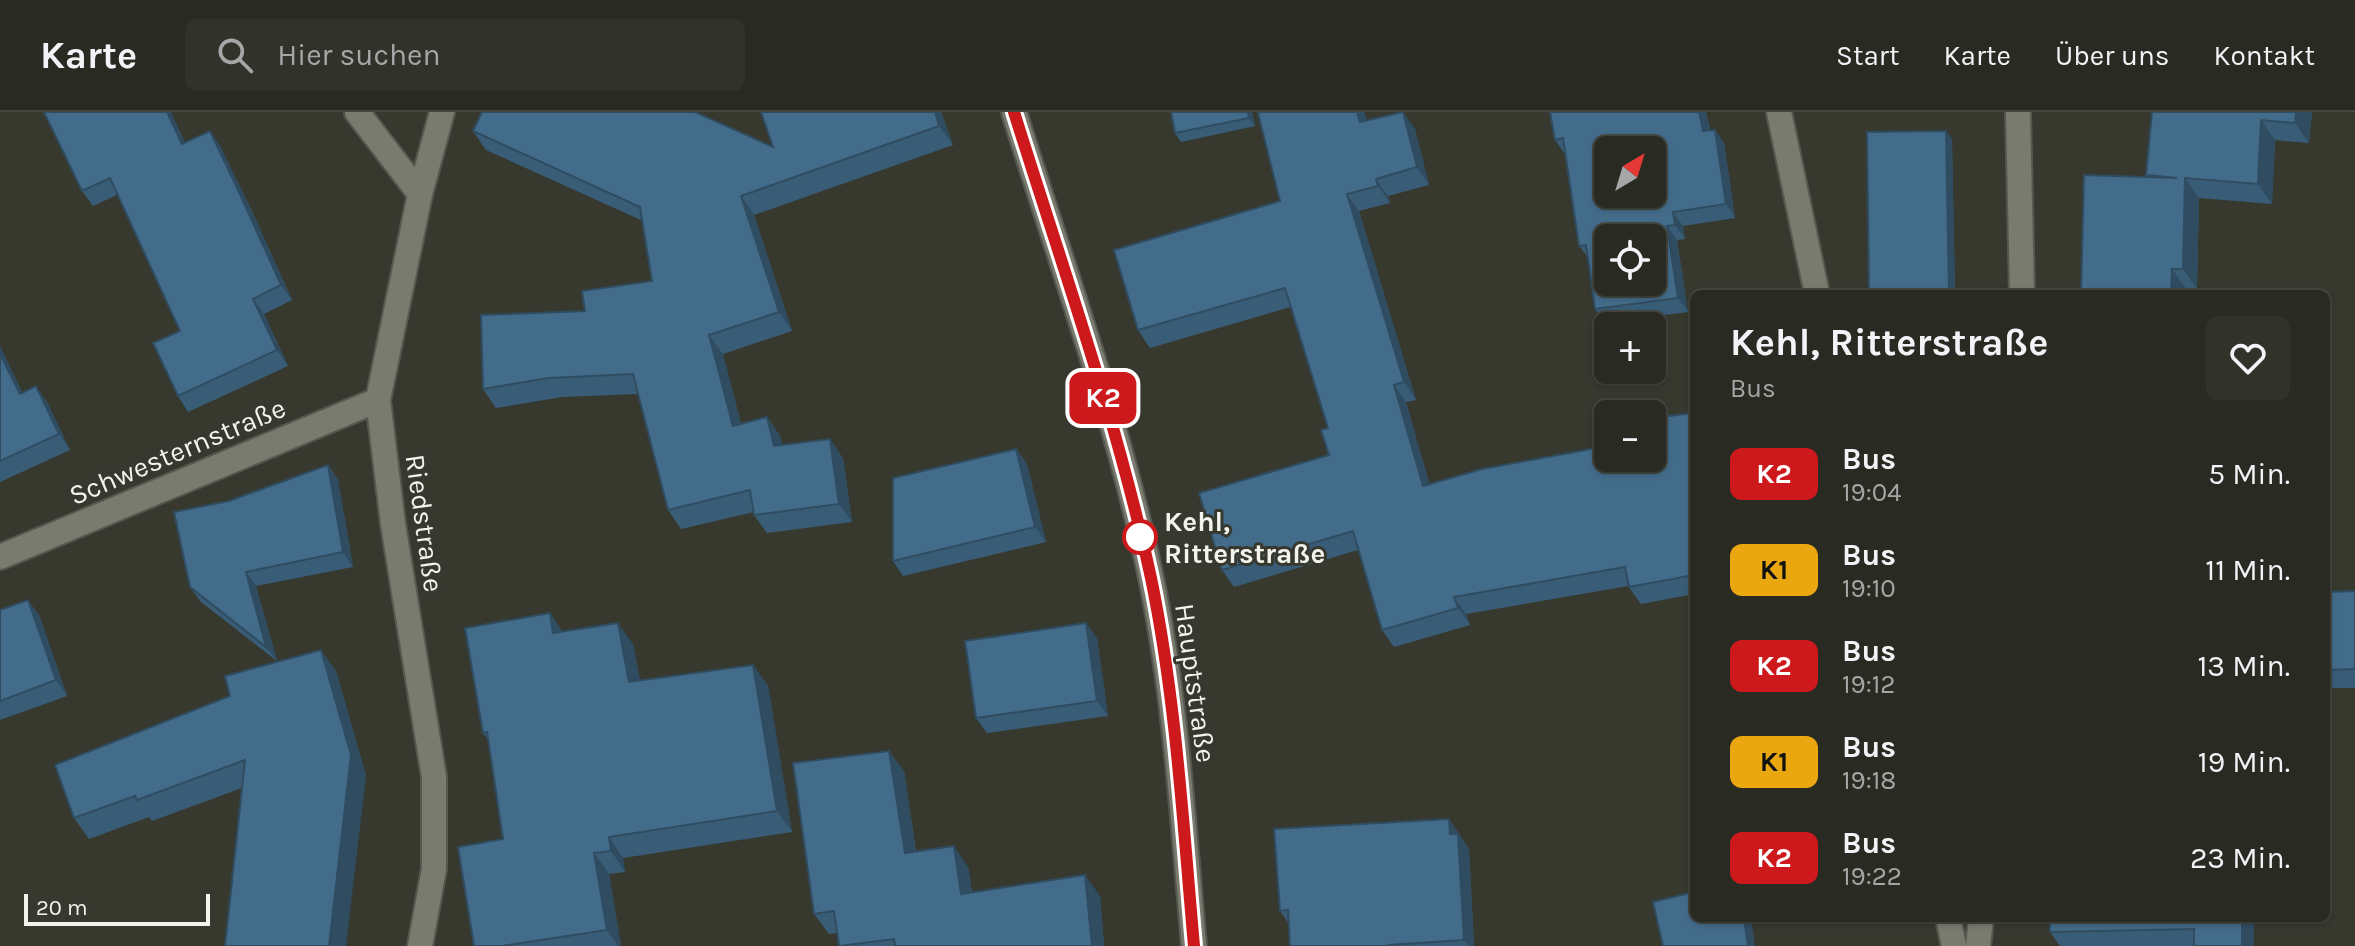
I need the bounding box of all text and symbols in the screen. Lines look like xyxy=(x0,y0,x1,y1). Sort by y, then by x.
search box xyxy=(185,19,745,91)
text: Karte xyxy=(40,33,137,78)
icon: search xyxy=(213,33,257,77)
text: Hier suchen xyxy=(277,37,441,73)
text: Start xyxy=(1836,39,1899,72)
text: Karte xyxy=(1943,39,2011,72)
text: Über uns xyxy=(2055,39,2170,72)
text: Kontakt xyxy=(2214,39,2315,72)
north arrow xyxy=(1594,136,1666,208)
map controls xyxy=(1594,136,1666,472)
button: locate xyxy=(1594,224,1666,296)
button: + xyxy=(1594,312,1666,384)
button: heart xyxy=(2206,316,2290,400)
text: Kehl, Ritterstraße xyxy=(1730,320,2048,365)
line badge: K2 xyxy=(1067,372,1139,424)
text: Bus xyxy=(1730,373,1776,404)
text: K2 xyxy=(1085,381,1121,414)
street label: Schwesternstraße xyxy=(64,391,290,512)
button: − xyxy=(1594,400,1666,472)
text: Bus xyxy=(1842,441,1896,477)
street label: Riedstraße xyxy=(399,452,451,594)
text: 5 Min. xyxy=(2208,456,2290,492)
text: K2 xyxy=(1756,457,1792,490)
text: 19:04 xyxy=(1842,477,1902,508)
place label: Kehl, Ritterstraße xyxy=(1164,505,1325,570)
marker: Kehl, Ritterstraße xyxy=(1123,520,1157,554)
text: Bus xyxy=(1842,537,1896,573)
text: 11 Min. xyxy=(2205,552,2290,588)
text: K1 xyxy=(1760,553,1788,586)
text: 19:10 xyxy=(1842,573,1896,604)
street label: Hauptstraße xyxy=(1168,601,1223,765)
text: Bus xyxy=(1842,633,1896,669)
text: 13 Min. xyxy=(2197,648,2290,684)
text: K2 xyxy=(1756,649,1792,682)
text: 19:12 xyxy=(1842,669,1895,700)
text: Bus xyxy=(1842,729,1896,765)
text: 19 Min. xyxy=(2198,744,2290,780)
text: K1 xyxy=(1760,745,1788,778)
text: 19:18 xyxy=(1842,765,1896,796)
text: Bus xyxy=(1842,825,1896,861)
text: 23 Min. xyxy=(2190,840,2290,876)
text: K2 xyxy=(1756,841,1792,874)
text: 19:22 xyxy=(1842,861,1902,892)
scale bar xyxy=(24,890,210,926)
text: 20 m xyxy=(36,895,88,921)

